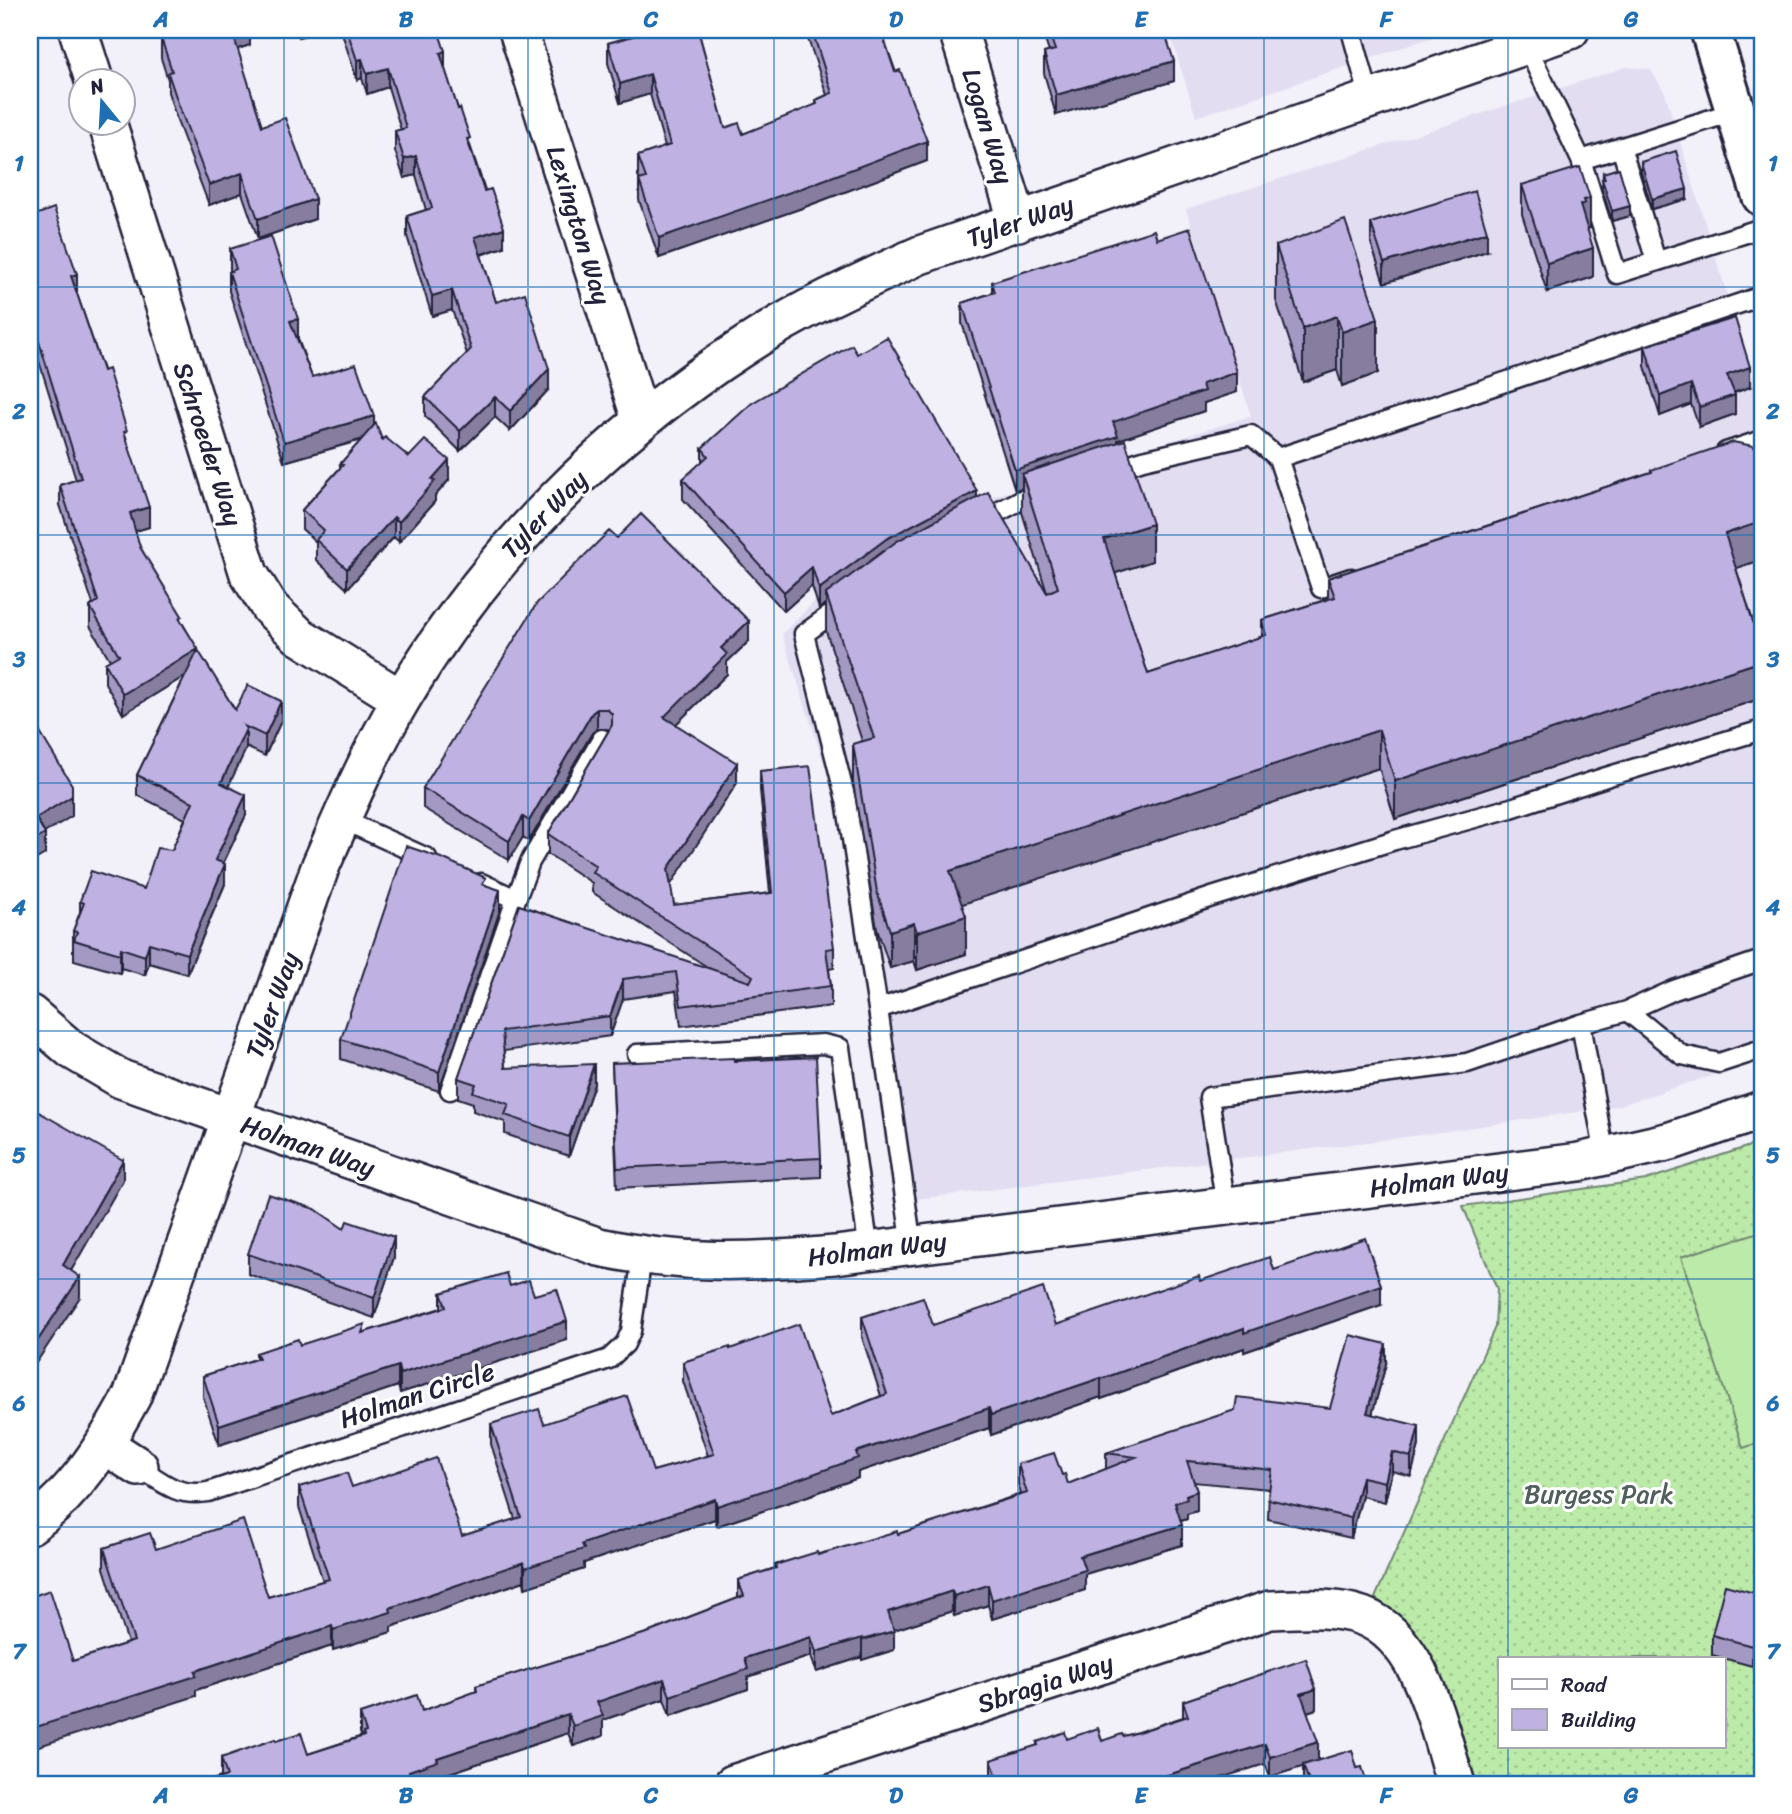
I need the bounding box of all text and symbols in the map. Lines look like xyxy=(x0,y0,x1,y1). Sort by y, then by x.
text: A xyxy=(152,0,169,40)
text: B xyxy=(399,0,414,40)
text: C xyxy=(643,0,659,40)
text: D xyxy=(889,0,904,40)
text: E xyxy=(1135,0,1150,40)
text: F xyxy=(1379,0,1394,40)
text: G xyxy=(1623,0,1639,40)
street label: Logan Way xyxy=(949,62,1028,190)
north arrow xyxy=(66,66,136,136)
text: N xyxy=(85,68,109,104)
street label: Lexington Way xyxy=(533,140,625,311)
text: 1 xyxy=(14,143,24,184)
text: 1 xyxy=(1768,143,1778,184)
street label: Tyler Way xyxy=(960,181,1080,261)
street label: Schroeder Way xyxy=(160,356,256,533)
text: 2 xyxy=(11,391,26,432)
text: 2 xyxy=(1765,391,1780,432)
street label: Tyler Way xyxy=(489,458,599,570)
text: 3 xyxy=(12,639,26,680)
text: 3 xyxy=(1766,639,1780,680)
text: 4 xyxy=(11,887,27,928)
text: 4 xyxy=(1765,887,1781,928)
street label: Tyler Way xyxy=(231,945,313,1065)
street label: Holman Way xyxy=(235,1102,382,1191)
text: 5 xyxy=(12,1135,26,1176)
text: 5 xyxy=(1766,1135,1780,1176)
street label: Holman Way xyxy=(1367,1149,1512,1211)
street label: Holman Way xyxy=(805,1218,950,1280)
street label: Holman Circle xyxy=(333,1348,501,1442)
text: 6 xyxy=(11,1383,26,1424)
text: 6 xyxy=(1765,1383,1780,1424)
park label: Burgess Park xyxy=(1524,1471,1674,1517)
text: 7 xyxy=(12,1631,27,1672)
text: 7 xyxy=(1766,1631,1781,1672)
street label: Sbragia Way xyxy=(971,1639,1120,1727)
legend xyxy=(1498,1657,1726,1748)
text: Road xyxy=(1561,1666,1608,1704)
text: Building xyxy=(1561,1701,1637,1739)
text: A xyxy=(152,1775,169,1814)
text: B xyxy=(399,1775,414,1814)
text: C xyxy=(643,1775,659,1814)
text: D xyxy=(889,1775,904,1814)
text: E xyxy=(1135,1775,1150,1814)
text: F xyxy=(1379,1775,1394,1814)
text: G xyxy=(1623,1775,1639,1814)

